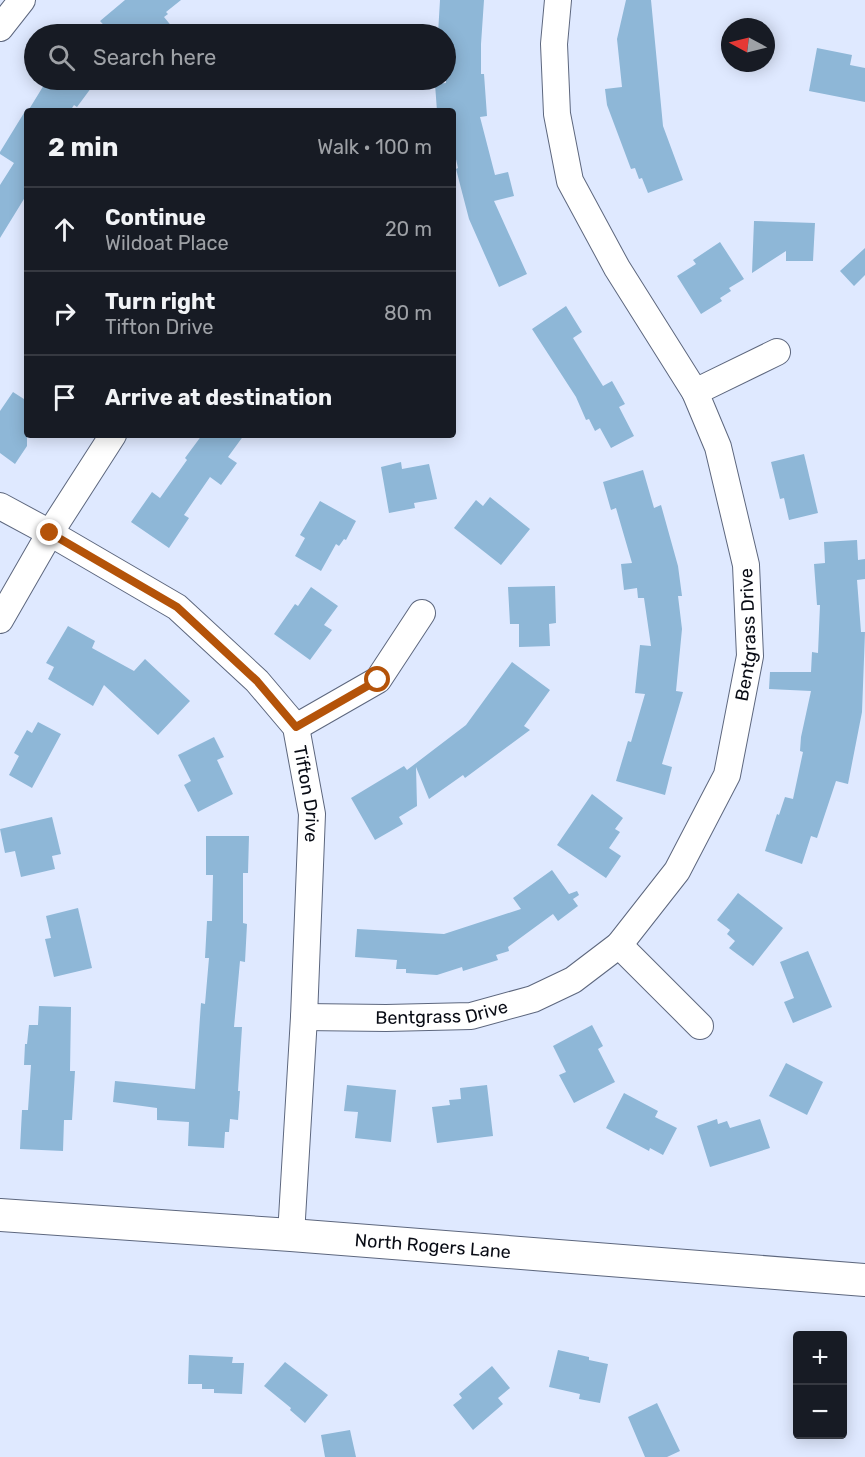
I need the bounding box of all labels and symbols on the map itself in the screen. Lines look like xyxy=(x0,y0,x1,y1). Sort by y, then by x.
north arrow xyxy=(721,18,775,72)
route end xyxy=(36,519,62,545)
street label: Bentgrass Drive xyxy=(731,568,762,703)
route start xyxy=(364,666,390,692)
street label: Tifton Drive xyxy=(289,744,323,843)
street label: Bentgrass Drive xyxy=(375,995,510,1029)
street label: North Rogers Lane xyxy=(354,1229,512,1263)

